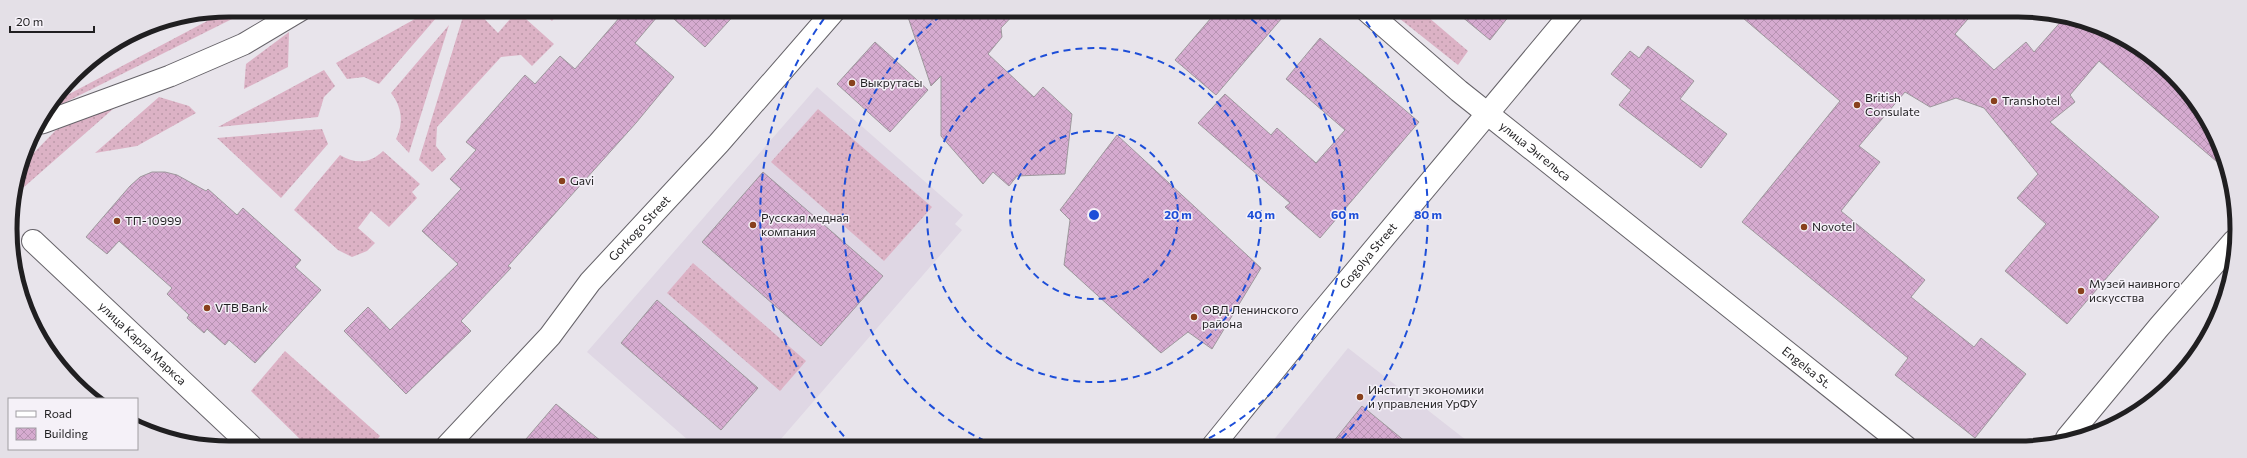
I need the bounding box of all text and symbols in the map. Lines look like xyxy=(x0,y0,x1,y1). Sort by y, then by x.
scale bar xyxy=(10,8,94,34)
text: 20 m xyxy=(16,14,43,28)
place label: Выкрутасы xyxy=(860,75,922,89)
marker: Выкрутасы xyxy=(847,78,857,88)
place label: British Consulate xyxy=(1865,90,1920,118)
place label: Transhotel xyxy=(2002,93,2060,107)
marker: Transhotel xyxy=(1989,96,1999,106)
marker: British Consulate xyxy=(1852,100,1862,110)
street label: улица Энгельса xyxy=(1497,118,1574,183)
place label: Gavi xyxy=(570,173,594,187)
marker: Gavi xyxy=(557,176,567,186)
street label: Gorkogo Street xyxy=(605,192,673,263)
text: 20 m xyxy=(1164,207,1192,221)
text: 40 m xyxy=(1247,207,1275,221)
text: 60 m xyxy=(1331,207,1359,221)
text: 80 m xyxy=(1414,207,1442,221)
centre of rings xyxy=(1087,208,1101,222)
place label: Русская медная компания xyxy=(761,210,849,238)
place label: ТП-10999 xyxy=(125,213,182,227)
marker: ТП-10999 xyxy=(112,216,122,226)
place label: Novotel xyxy=(1812,219,1855,233)
marker: Русская медная компания xyxy=(748,220,758,230)
street label: Gogolya Street xyxy=(1336,220,1399,291)
marker: Novotel xyxy=(1799,222,1809,232)
place label: Музей наивного искусства xyxy=(2089,276,2180,304)
marker: Музей наивного искусства xyxy=(2076,286,2086,296)
street label: улица Карла Маркса xyxy=(96,299,190,387)
place label: VTB Bank xyxy=(215,300,269,314)
place label: ОВД Ленинского района xyxy=(1202,302,1299,330)
marker: VTB Bank xyxy=(202,303,212,313)
marker: ОВД Ленинского района xyxy=(1189,312,1199,322)
street label: Engelsa St. xyxy=(1780,343,1834,391)
place label: Институт экономики и управления УрФУ xyxy=(1368,382,1484,410)
marker: Институт экономики и управления УрФУ xyxy=(1355,392,1365,402)
legend xyxy=(8,398,138,450)
text: Road xyxy=(44,406,72,420)
text: Building xyxy=(44,426,88,440)

